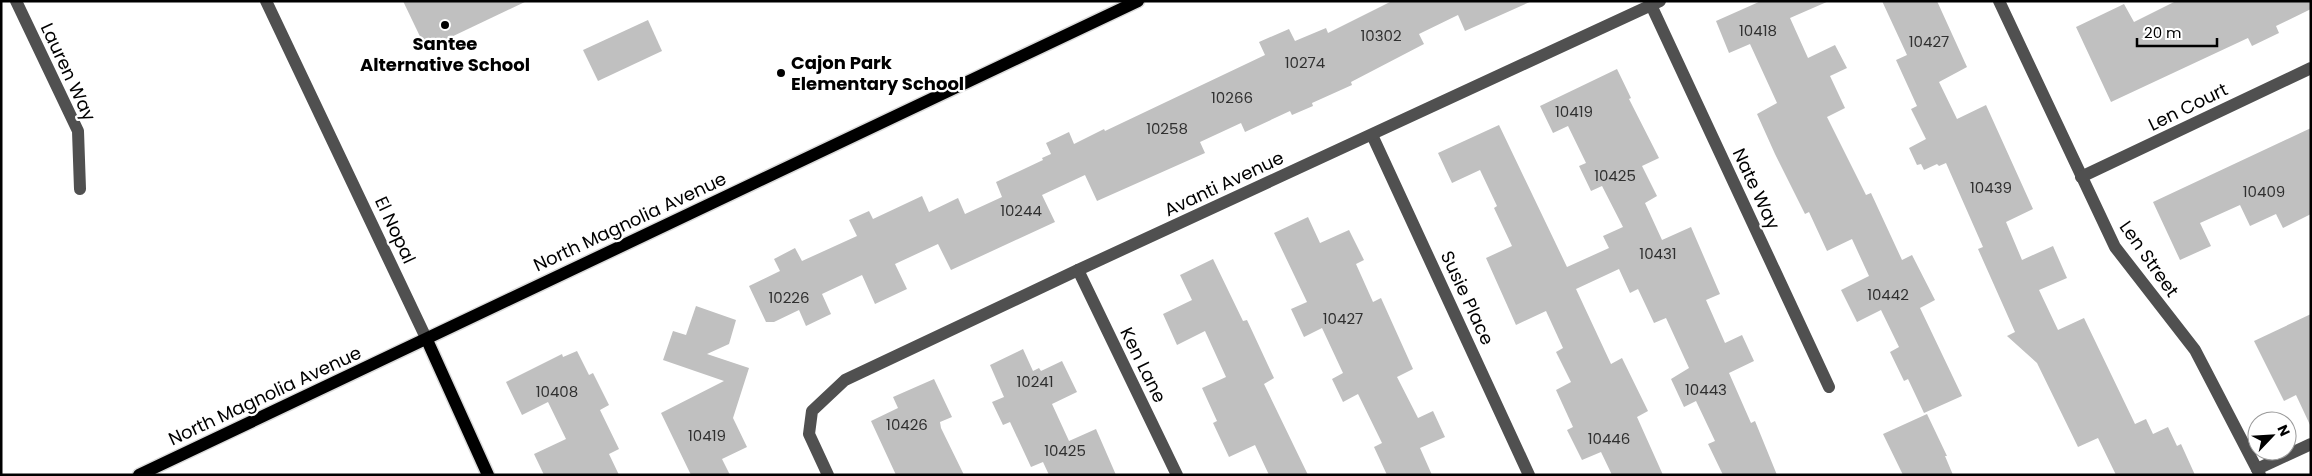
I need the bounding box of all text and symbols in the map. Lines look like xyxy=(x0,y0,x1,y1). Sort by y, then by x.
scale bar xyxy=(2137,15,2217,47)
street label: Lauren Way xyxy=(35,19,102,125)
marker: Santee Alternative School xyxy=(439,19,451,31)
house number: 10418 xyxy=(1739,20,1777,41)
text: 20 m xyxy=(2144,22,2182,43)
house number: 10302 xyxy=(1360,25,1402,46)
place label: Santee Alternative School xyxy=(360,31,530,77)
house number: 10427 xyxy=(1909,31,1949,52)
place label: Cajon Park Elementary School xyxy=(791,50,964,96)
house number: 10274 xyxy=(1285,52,1325,73)
marker: Cajon Park Elementary School xyxy=(775,67,787,79)
street label: Len Court xyxy=(2144,77,2232,137)
house number: 10266 xyxy=(1211,87,1253,108)
house number: 10419 xyxy=(1555,101,1593,122)
house number: 10258 xyxy=(1146,118,1188,139)
street label: Nate Way xyxy=(1727,144,1786,234)
street label: Avanti Avenue xyxy=(1160,145,1288,222)
house number: 10425 xyxy=(1594,165,1636,186)
street label: North Magnolia Avenue xyxy=(529,166,730,277)
house number: 10439 xyxy=(1970,177,2012,198)
house number: 10409 xyxy=(2243,181,2285,202)
street label: El Nopal xyxy=(369,192,422,267)
house number: 10244 xyxy=(1000,200,1042,221)
street label: Len Street xyxy=(2114,216,2185,302)
house number: 10431 xyxy=(1639,243,1677,264)
street label: Susie Place xyxy=(1435,247,1500,349)
house number: 10442 xyxy=(1867,284,1909,305)
house number: 10226 xyxy=(769,287,810,308)
house number: 10427 xyxy=(1323,308,1363,329)
street label: Ken Lane xyxy=(1114,323,1172,407)
street label: North Magnolia Avenue xyxy=(164,340,365,451)
house number: 10241 xyxy=(1016,371,1054,392)
house number: 10443 xyxy=(1685,379,1727,400)
house number: 10408 xyxy=(536,381,578,402)
north arrow xyxy=(2247,411,2297,461)
house number: 10426 xyxy=(886,414,928,435)
text: N xyxy=(2272,422,2295,440)
house number: 10419 xyxy=(688,425,726,446)
house number: 10446 xyxy=(1588,428,1630,449)
house number: 10425 xyxy=(1044,440,1086,461)

